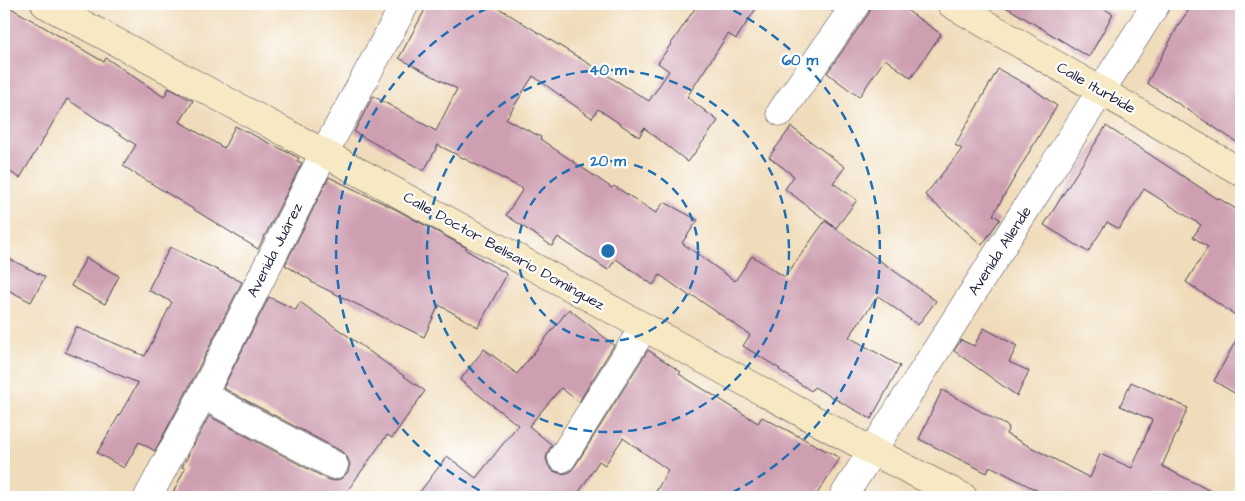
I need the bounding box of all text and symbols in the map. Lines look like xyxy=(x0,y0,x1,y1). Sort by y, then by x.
text: 60 m xyxy=(782,50,819,71)
street label: Calle Iturbide xyxy=(1053,57,1139,119)
text: 40 m xyxy=(589,60,627,81)
text: 20 m xyxy=(589,151,626,172)
street label: Calle Doctor Belisario Domínguez xyxy=(399,187,609,317)
street label: Avenida Juárez xyxy=(242,199,308,301)
street label: Avenida Allende xyxy=(963,202,1037,300)
centre of rings xyxy=(599,242,617,260)

